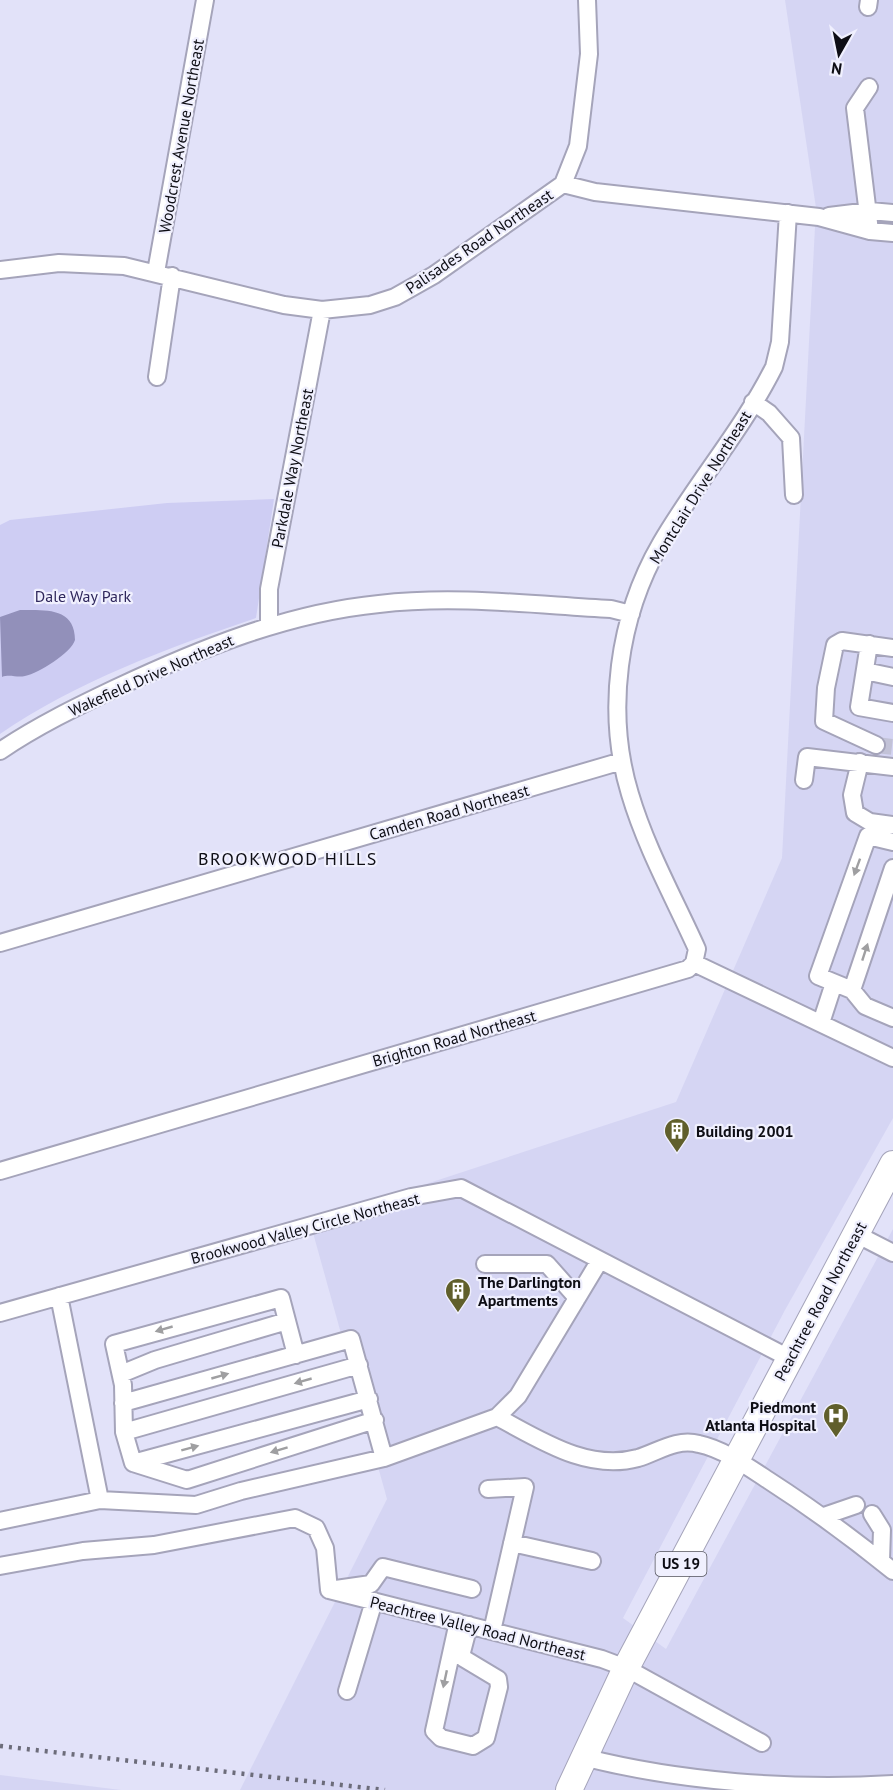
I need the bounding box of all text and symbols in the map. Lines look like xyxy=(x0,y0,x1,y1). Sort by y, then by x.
north arrow xyxy=(809,24,869,84)
street label: Woodcrest Avenue Northeast xyxy=(154,37,208,235)
text: N xyxy=(830,58,843,80)
street label: Palisades Road Northeast xyxy=(401,184,557,298)
street label: Parkdale Way Northeast xyxy=(267,386,317,549)
street label: Montclair Drive Northeast xyxy=(645,406,756,567)
park label: Dale Way Park xyxy=(35,586,131,606)
street label: Wakefield Drive Northeast xyxy=(66,629,237,720)
street label: Camden Road Northeast xyxy=(367,779,532,844)
district label: BROOKWOOD HILLS xyxy=(198,847,378,870)
one-way arrow xyxy=(852,858,861,876)
one-way arrow xyxy=(860,943,870,961)
street label: Brighton Road Northeast xyxy=(370,1005,539,1071)
building icon: Building 2001 xyxy=(662,1116,692,1154)
place label: Building 2001 xyxy=(696,1121,794,1141)
street label: Brookwood Valley Circle Northeast xyxy=(188,1188,422,1268)
street label: Peachtree Road Northeast xyxy=(770,1217,871,1384)
place label: The Darlington Apartments xyxy=(478,1272,581,1310)
building icon: The Darlington Apartments xyxy=(443,1276,473,1314)
one-way arrow xyxy=(155,1325,173,1334)
one-way arrow xyxy=(211,1371,229,1380)
one-way arrow xyxy=(293,1377,311,1386)
place label: Piedmont Atlanta Hospital xyxy=(705,1397,816,1435)
hospital icon: Piedmont Atlanta Hospital xyxy=(821,1401,851,1439)
one-way arrow xyxy=(181,1442,199,1452)
one-way arrow xyxy=(270,1446,288,1456)
road number: US 19 xyxy=(656,1552,706,1576)
street label: Peachtree Valley Road Northeast xyxy=(368,1592,588,1665)
one-way arrow xyxy=(439,1670,449,1689)

